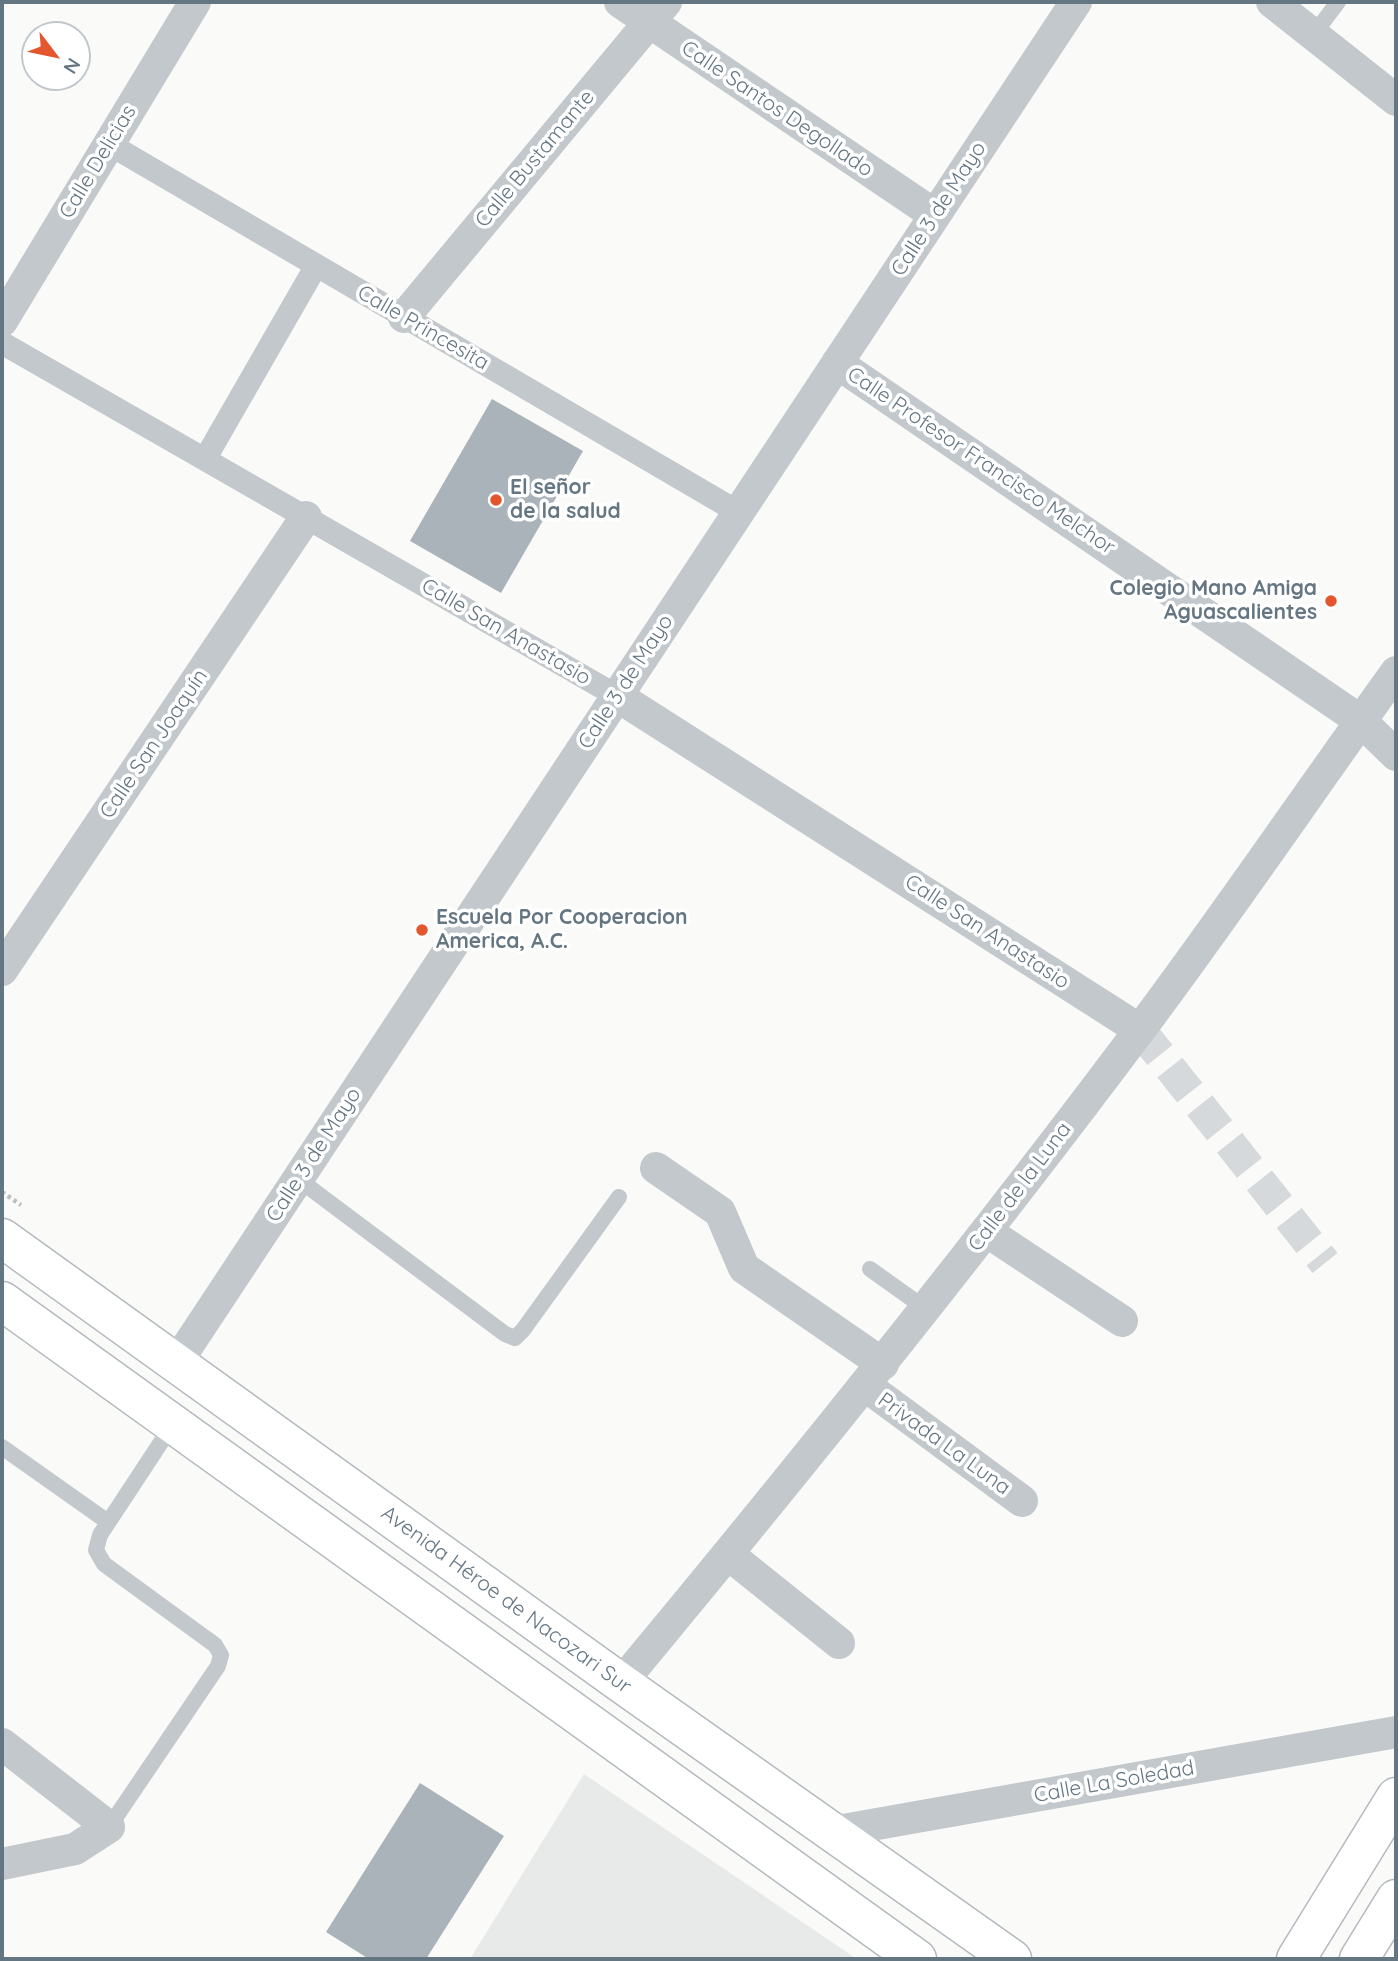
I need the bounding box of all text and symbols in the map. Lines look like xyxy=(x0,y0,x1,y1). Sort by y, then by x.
north arrow xyxy=(21,21,91,91)
street label: Calle Santos Degollado xyxy=(676,35,878,183)
text: N xyxy=(58,54,86,78)
street label: Calle Bustamante xyxy=(470,85,600,233)
street label: Calle Delicias xyxy=(54,101,142,223)
street label: Calle 3 de Mayo xyxy=(886,137,992,281)
street label: Calle Princesita xyxy=(353,280,493,376)
street label: Calle Profesor Francisco Melchor xyxy=(842,362,1120,560)
place label: El señor de la salud xyxy=(510,475,621,525)
marker: El señor de la salud xyxy=(488,492,504,508)
street label: Calle San Anastasio xyxy=(417,573,595,691)
place label: Colegio Mano Amiga Aguascalientes xyxy=(1110,576,1317,626)
marker: Colegio Mano Amiga Aguascalientes xyxy=(1323,593,1339,609)
street label: Calle 3 de Mayo xyxy=(573,610,679,754)
street label: Calle San Joaquín xyxy=(95,665,213,823)
street label: Calle San Anastasio xyxy=(900,869,1074,995)
place label: Escuela Por Cooperacion America, A.C. xyxy=(436,905,688,955)
marker: Escuela Por Cooperacion America, A.C. xyxy=(414,922,430,938)
street label: Calle 3 de Mayo xyxy=(261,1083,367,1227)
street label: Calle de la Luna xyxy=(963,1117,1077,1257)
street label: Privada La Luna xyxy=(873,1387,1015,1501)
street label: Avenida Héroe de Nacozari Sur xyxy=(376,1501,636,1699)
street label: Calle La Soledad xyxy=(1032,1756,1196,1808)

